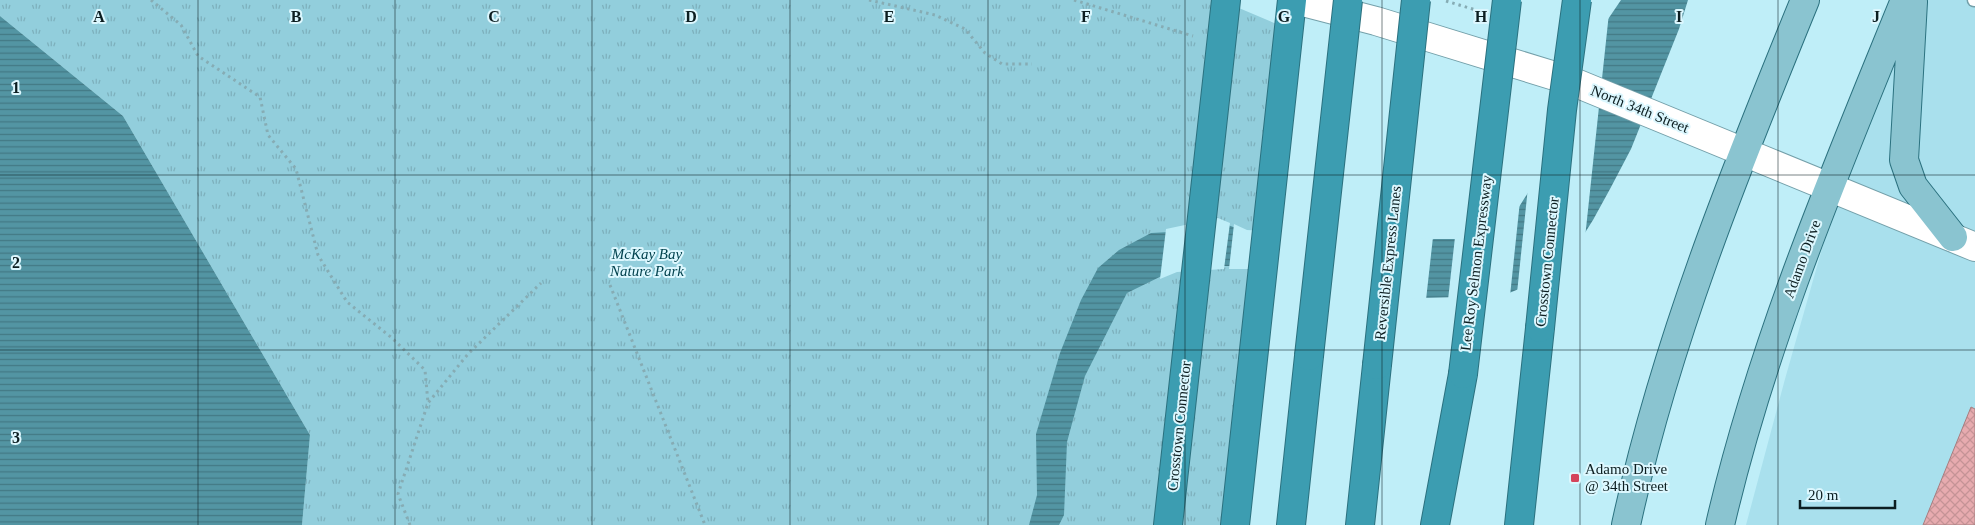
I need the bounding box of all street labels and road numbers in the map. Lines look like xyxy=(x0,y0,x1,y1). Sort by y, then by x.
street label: North 34th Street xyxy=(1589,82,1692,136)
street label: Lee Roy Selmon Expressway xyxy=(1457,174,1495,352)
street label: Reversible Express Lanes xyxy=(1372,185,1404,341)
street label: Crosstown Connector xyxy=(1532,196,1562,328)
street label: Adamo Drive xyxy=(1780,217,1824,300)
street label: Crosstown Connector xyxy=(1164,360,1194,492)

